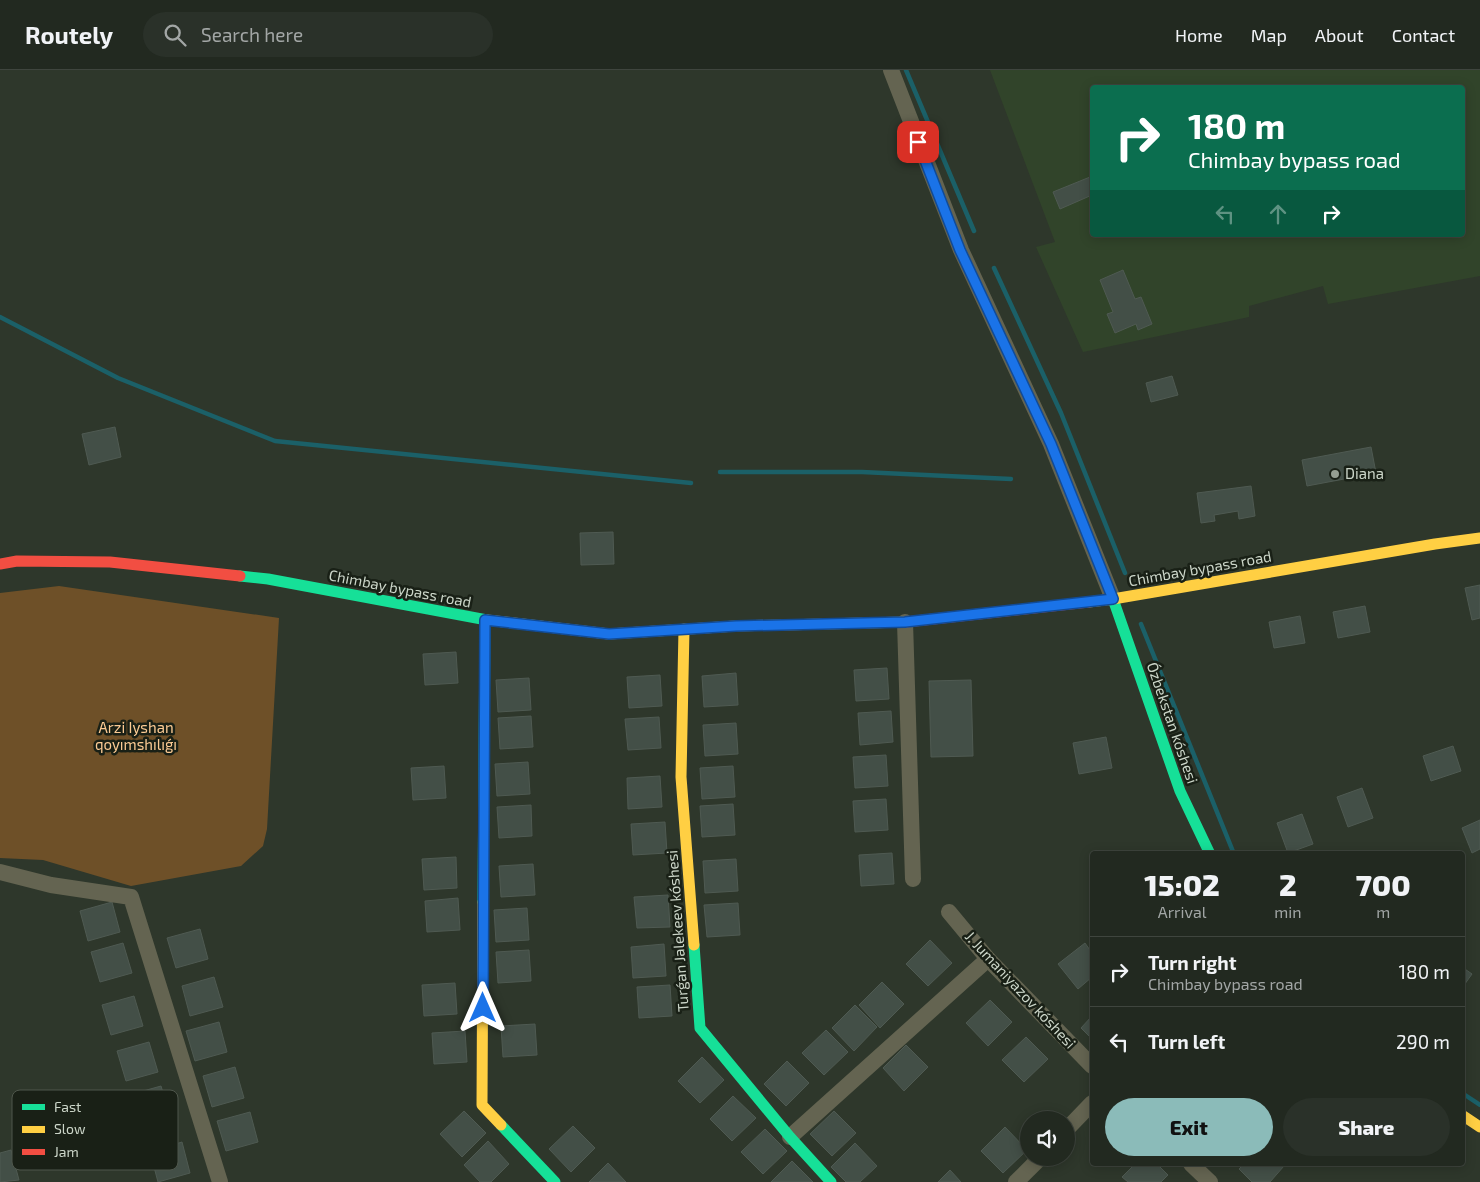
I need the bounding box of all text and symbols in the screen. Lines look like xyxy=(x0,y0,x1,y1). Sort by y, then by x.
search box xyxy=(143,12,493,57)
text: Routely xyxy=(25,20,113,49)
icon: search xyxy=(161,21,189,49)
text: Search here xyxy=(201,23,303,46)
text: Home xyxy=(1175,24,1223,46)
text: Map xyxy=(1251,24,1287,46)
text: About xyxy=(1315,24,1364,46)
text: Contact xyxy=(1392,24,1455,46)
text: 180 m xyxy=(1188,104,1285,146)
icon: right xyxy=(1105,105,1170,170)
pin xyxy=(897,121,939,163)
icon: arrive xyxy=(904,128,932,156)
text: Chimbay bypass road xyxy=(1188,146,1401,172)
icon: left xyxy=(1211,200,1239,228)
icon: ahead xyxy=(1264,200,1292,228)
icon: right xyxy=(1317,200,1345,228)
place label: Diana xyxy=(1345,464,1384,482)
marker: Diana xyxy=(1329,468,1341,480)
street label: Chimbay bypass road xyxy=(1127,547,1273,589)
street label: Chimbay bypass road xyxy=(327,565,473,611)
street label: Ózbekstan kóshesi xyxy=(1144,660,1202,786)
park label: Arzi Iyshan qoyımshılıǵı xyxy=(95,718,177,753)
street label: Turǵan Jalekeev kóshesi xyxy=(662,850,692,1013)
text: 15:02 xyxy=(1144,866,1220,902)
text: 2 xyxy=(1279,866,1297,902)
text: 700 xyxy=(1356,866,1411,902)
text: Arrival xyxy=(1158,902,1206,921)
text: min xyxy=(1274,902,1301,921)
text: m xyxy=(1376,902,1390,921)
street label: J. Jumaniyazov kóshesi xyxy=(962,927,1080,1052)
text: Turn right xyxy=(1148,951,1236,974)
icon: right xyxy=(1105,958,1133,986)
text: 180 m xyxy=(1399,960,1450,983)
text: Chimbay bypass road xyxy=(1148,974,1303,993)
position arrow xyxy=(456,981,508,1033)
icon: left xyxy=(1105,1028,1133,1056)
text: Turn left xyxy=(1148,1030,1225,1053)
text: 290 m xyxy=(1396,1030,1450,1053)
legend xyxy=(12,1090,178,1170)
text: Fast xyxy=(54,1098,81,1115)
button: Exit xyxy=(1105,1098,1273,1156)
button: Share xyxy=(1283,1098,1450,1156)
map controls xyxy=(1020,1111,1075,1166)
button: sound xyxy=(1020,1111,1075,1166)
text: Slow xyxy=(54,1120,86,1137)
text: Jam xyxy=(54,1143,79,1160)

